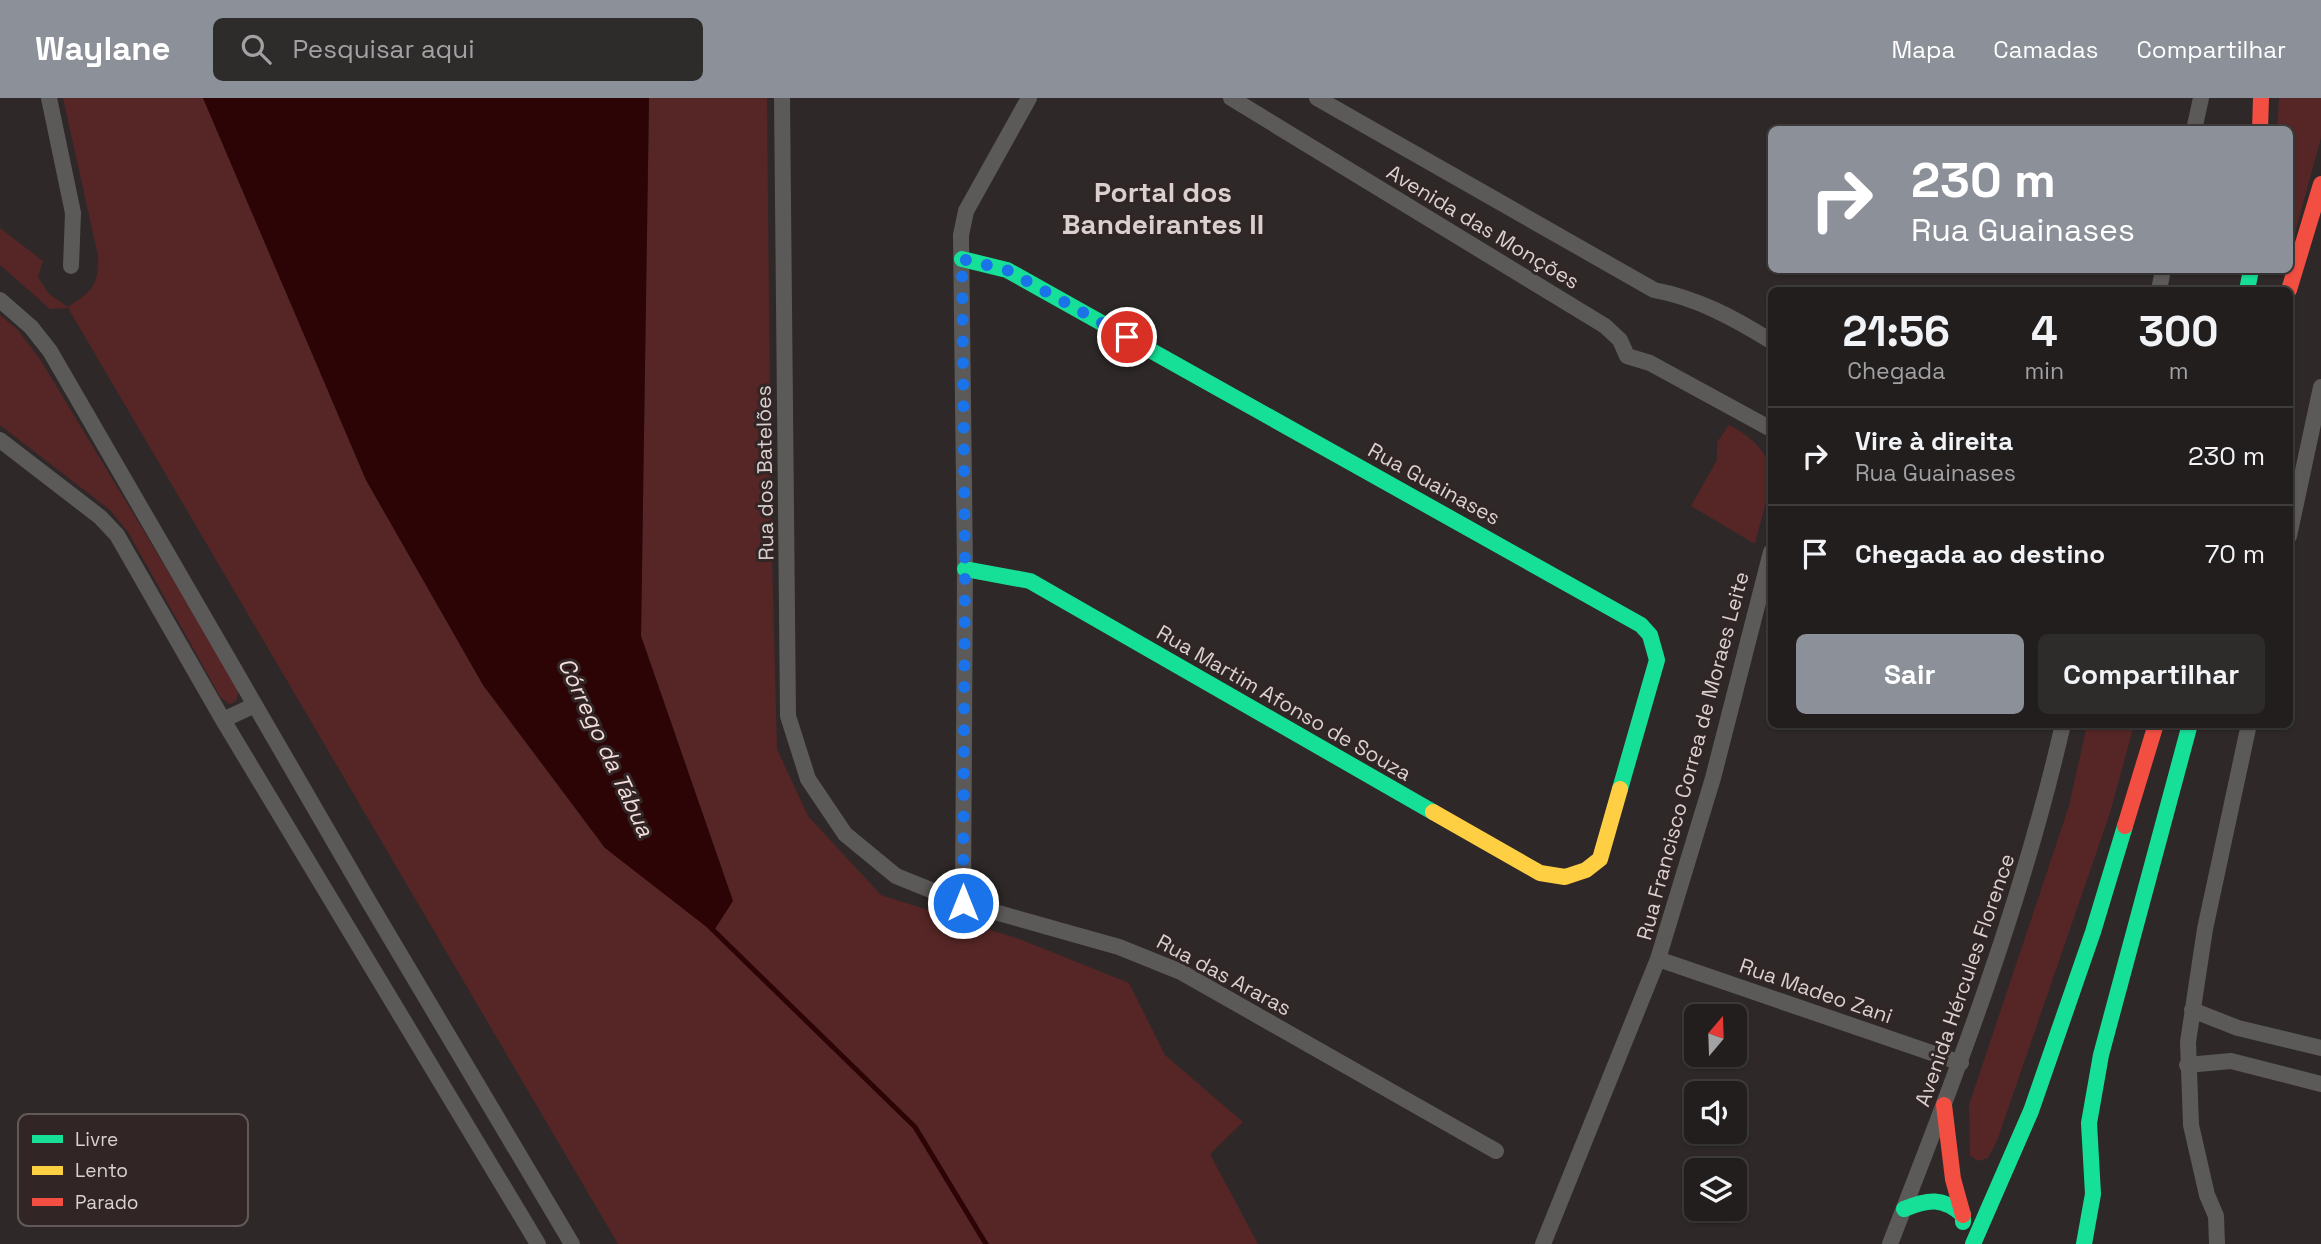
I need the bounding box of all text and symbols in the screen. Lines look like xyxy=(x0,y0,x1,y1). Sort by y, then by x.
search box xyxy=(213,18,703,81)
text: Waylane xyxy=(35,28,171,70)
icon: search xyxy=(237,30,275,68)
text: Pesquisar aqui xyxy=(293,32,475,66)
text: Mapa xyxy=(1891,34,1955,65)
text: Camadas xyxy=(1993,34,2098,65)
text: Compartilhar xyxy=(2136,34,2286,65)
text: 230 m xyxy=(1911,149,2056,211)
icon: right xyxy=(1796,154,1887,245)
street label: Avenida das Monções xyxy=(1382,158,1585,295)
district label: Portal dos Bandeirantes II xyxy=(1062,174,1264,242)
text: Rua Guainases xyxy=(1911,210,2135,250)
text: 21:56 xyxy=(1842,305,1950,358)
text: 4 xyxy=(2031,305,2058,358)
text: 300 xyxy=(2139,305,2219,358)
pin xyxy=(1097,307,1157,367)
icon: arrive xyxy=(1108,318,1146,356)
text: Chegada xyxy=(1847,356,1945,386)
text: min xyxy=(2025,356,2064,386)
text: m xyxy=(2169,356,2188,386)
street label: Rua dos Batelões xyxy=(749,385,780,561)
text: Vire à direita xyxy=(1855,424,2013,458)
street label: Rua Guainases xyxy=(1363,436,1505,531)
icon: right xyxy=(1796,437,1834,475)
text: 230 m xyxy=(2188,439,2265,473)
text: Rua Guainases xyxy=(1855,458,2016,488)
icon: arrive xyxy=(1796,535,1834,573)
text: Chegada ao destino xyxy=(1855,537,2105,571)
text: 70 m xyxy=(2205,537,2265,571)
street label: Rua Francisco Correa de Moraes Leite xyxy=(1630,569,1755,943)
street label: Rua Martim Afonso de Souza xyxy=(1152,618,1416,787)
button: Sair xyxy=(1796,634,2024,714)
button: Compartilhar xyxy=(2038,634,2265,714)
water label: Córrego da Tábua xyxy=(551,652,661,842)
street label: Avenida Hércules Florence xyxy=(1909,850,2021,1110)
position arrow xyxy=(926,866,1000,940)
street label: Rua das Araras xyxy=(1152,928,1296,1021)
street label: Rua Madeo Zani xyxy=(1736,952,1896,1029)
north arrow xyxy=(1684,1004,1746,1068)
map controls xyxy=(1684,1004,1747,1221)
button: sound xyxy=(1684,1081,1747,1144)
legend xyxy=(18,1114,248,1226)
text: Livre xyxy=(75,1127,118,1152)
text: Lento xyxy=(75,1158,128,1183)
button: layers xyxy=(1684,1158,1747,1221)
text: Parado xyxy=(75,1190,139,1215)

